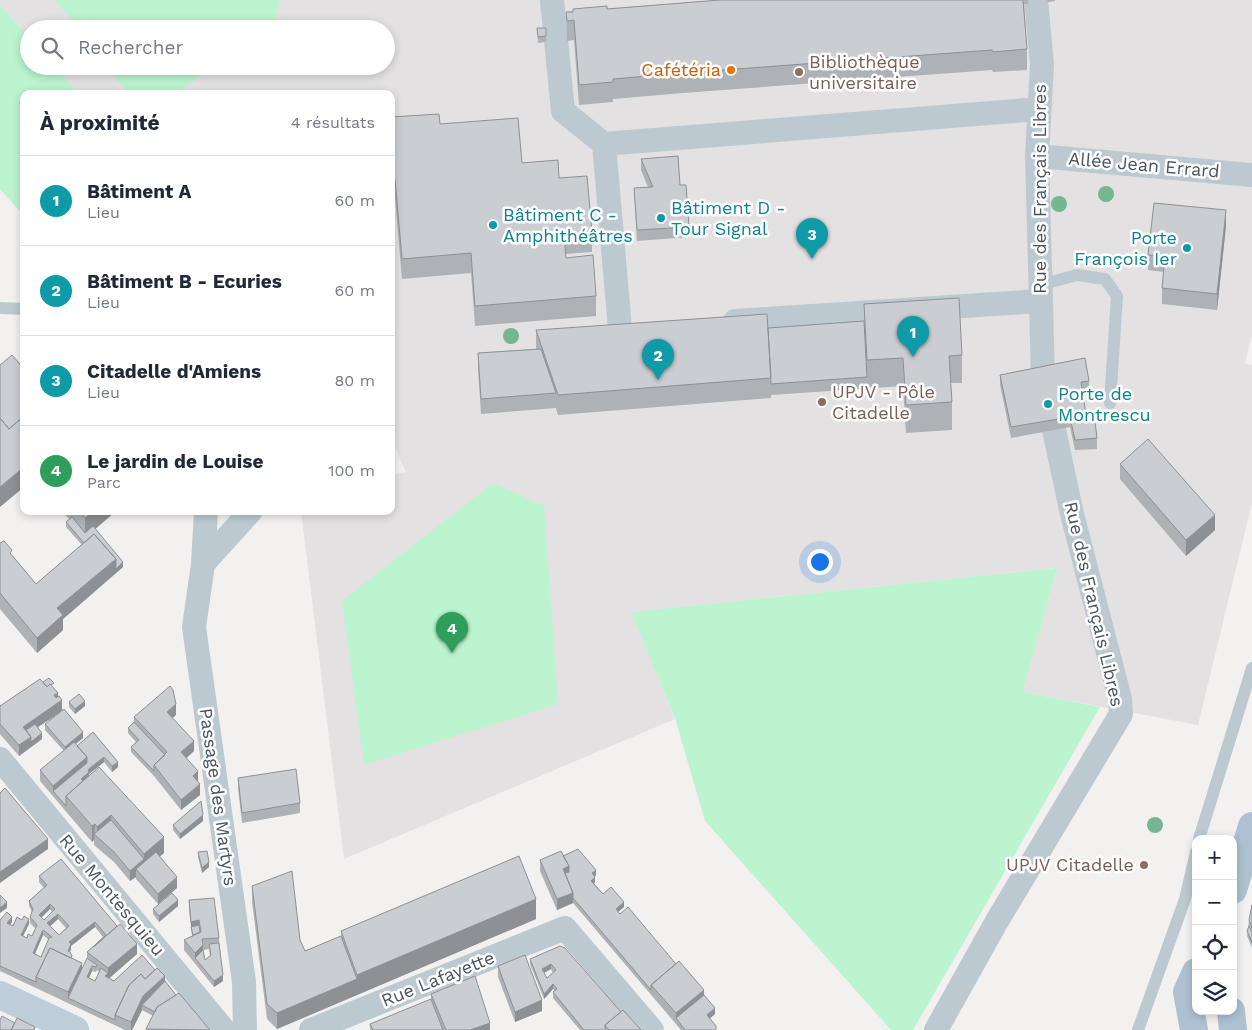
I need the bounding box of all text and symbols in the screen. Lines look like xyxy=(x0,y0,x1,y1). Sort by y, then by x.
search box xyxy=(20,20,395,75)
icon: search xyxy=(38,34,66,62)
text: Rechercher xyxy=(78,36,183,59)
place label: Bibliothèque universitaire xyxy=(809,51,920,93)
place label: Cafétéria xyxy=(641,59,721,80)
marker: Cafétéria xyxy=(725,64,737,76)
marker: Bibliothèque universitaire xyxy=(793,66,805,78)
street label: Rue des Français Libres xyxy=(1029,84,1050,294)
text: À proximité xyxy=(40,110,160,135)
text: 4 résultats xyxy=(291,113,375,132)
street label: Allée Jean Errard xyxy=(1068,147,1221,182)
text: Bâtiment A xyxy=(87,180,191,203)
text: 1 xyxy=(53,191,59,210)
text: 60 m xyxy=(335,191,375,210)
place label: Bâtiment D - Tour Signal xyxy=(671,197,785,239)
text: Lieu xyxy=(87,203,120,222)
place label: Bâtiment C - Amphithéâtres xyxy=(503,204,633,246)
marker: Bâtiment D - Tour Signal xyxy=(655,212,667,224)
pin: 3 xyxy=(796,218,828,259)
marker: Bâtiment C - Amphithéâtres xyxy=(487,219,499,231)
place label: Porte François Ier xyxy=(1074,227,1177,269)
marker: Porte François Ier xyxy=(1181,242,1193,254)
text: Bâtiment B - Ecuries xyxy=(87,270,282,293)
text: 2 xyxy=(51,281,61,300)
text: 60 m xyxy=(335,281,375,300)
text: Lieu xyxy=(87,293,120,312)
pin: 1 xyxy=(897,316,929,357)
pin: 2 xyxy=(642,339,674,380)
text: Citadelle d'Amiens xyxy=(87,360,261,383)
text: 3 xyxy=(51,371,61,390)
text: 80 m xyxy=(334,371,375,390)
place label: UPJV - Pôle Citadelle xyxy=(832,381,935,423)
text: Lieu xyxy=(87,383,120,402)
place label: Porte de Montrescu xyxy=(1058,383,1151,425)
marker: UPJV - Pôle Citadelle xyxy=(816,396,828,408)
marker: Porte de Montrescu xyxy=(1042,398,1054,410)
text: Le jardin de Louise xyxy=(87,450,263,473)
text: 4 xyxy=(51,461,61,480)
text: 100 m xyxy=(328,461,375,480)
text: Parc xyxy=(87,473,121,492)
street label: Rue des Français Libres xyxy=(1061,499,1128,708)
your location xyxy=(807,549,833,575)
pin: 4 xyxy=(436,612,468,653)
street label: Passage des Martyrs xyxy=(196,707,241,887)
street label: Rue Montesquieu xyxy=(55,830,169,960)
map controls xyxy=(1192,835,1237,1015)
button: + xyxy=(1192,835,1237,880)
place label: UPJV Citadelle xyxy=(1006,854,1134,875)
marker: UPJV Citadelle xyxy=(1138,859,1150,871)
button: − xyxy=(1192,880,1237,925)
button: locate xyxy=(1192,925,1237,970)
street label: Rue Lafayette xyxy=(378,946,497,1011)
button: layers xyxy=(1192,970,1237,1015)

